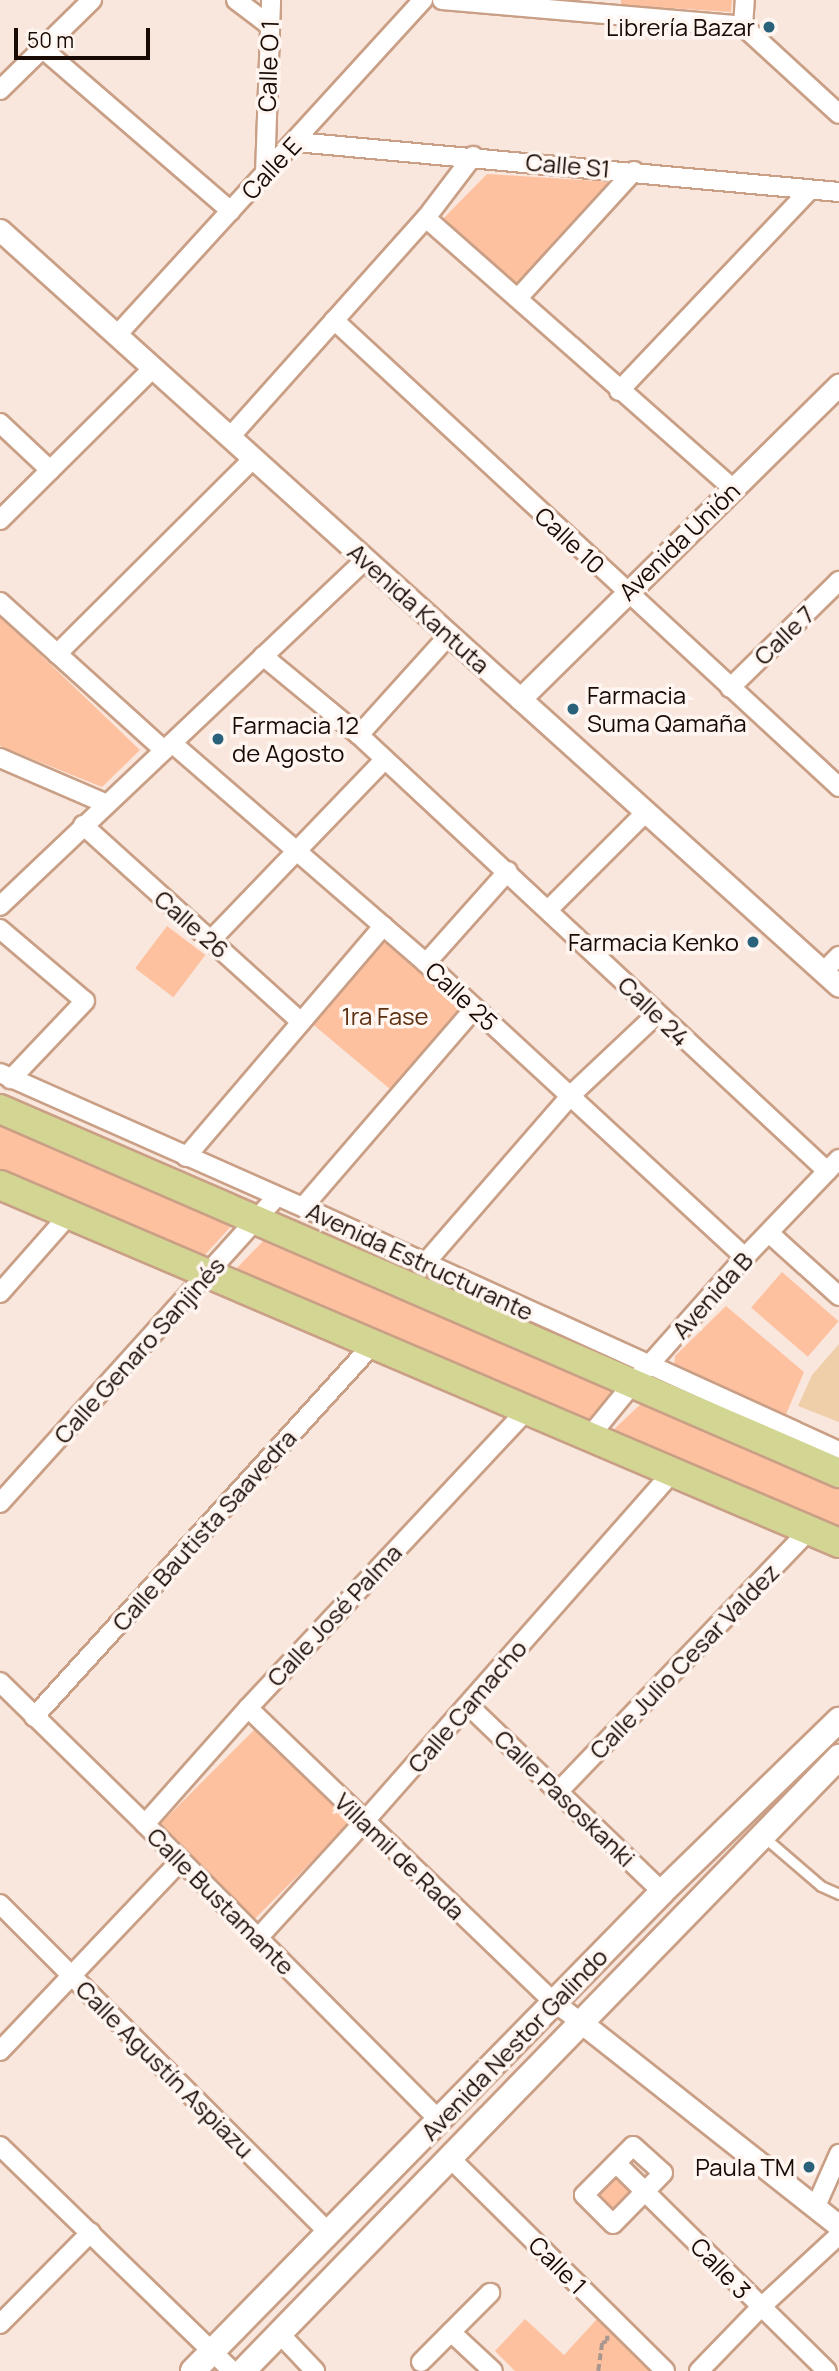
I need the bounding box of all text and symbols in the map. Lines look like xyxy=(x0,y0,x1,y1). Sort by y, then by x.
place label: Librería Bazar xyxy=(606,13,755,41)
scale bar xyxy=(18,14,154,58)
street label: Calle O 1 xyxy=(252,19,284,113)
marker: Librería Bazar xyxy=(761,19,777,35)
text: 50 m xyxy=(27,26,74,54)
street label: Calle E xyxy=(235,131,307,205)
street label: Calle S1 xyxy=(525,147,611,183)
street label: Avenida Unión xyxy=(613,476,745,606)
street label: Calle 10 xyxy=(529,501,611,579)
street label: Avenida Kantuta xyxy=(342,537,496,679)
street label: Calle 7 xyxy=(748,599,820,671)
place label: Farmacia Suma Qamaña xyxy=(587,681,747,737)
marker: Farmacia Suma Qamaña xyxy=(565,701,581,717)
place label: Farmacia 12 de Agosto xyxy=(232,711,359,767)
marker: Farmacia 12 de Agosto xyxy=(210,731,226,747)
street label: Calle 26 xyxy=(149,884,235,964)
place label: Farmacia Kenko xyxy=(568,928,739,956)
marker: Farmacia Kenko xyxy=(745,934,761,950)
street label: Calle 25 xyxy=(420,955,504,1037)
street label: Calle 24 xyxy=(612,970,696,1052)
park label: 1ra Fase xyxy=(341,1002,429,1030)
street label: Avenida Estructurante xyxy=(302,1196,538,1326)
street label: Avenida B xyxy=(666,1246,758,1344)
street label: Calle Genaro Sanjinés xyxy=(48,1251,230,1449)
street label: Calle Bautista Saavedra xyxy=(106,1423,302,1637)
street label: Calle José Palma xyxy=(261,1538,407,1692)
street label: Calle Julio Cesar Valdez xyxy=(583,1557,785,1765)
street label: Calle Camacho xyxy=(402,1634,532,1778)
street label: Calle Pasoskanki xyxy=(489,1724,641,1872)
street label: Villamil de Rada xyxy=(329,1787,471,1925)
street label: Calle Bustamante xyxy=(141,1821,301,1981)
street label: Avenida Nestor Galindo xyxy=(415,1942,613,2146)
street label: Calle Agustín Aspiazu xyxy=(70,1974,260,2164)
place label: Paula TM xyxy=(695,2153,795,2181)
marker: Paula TM xyxy=(801,2159,817,2175)
street label: Calle 1 xyxy=(523,2230,593,2300)
street label: Calle 3 xyxy=(685,2231,757,2305)

